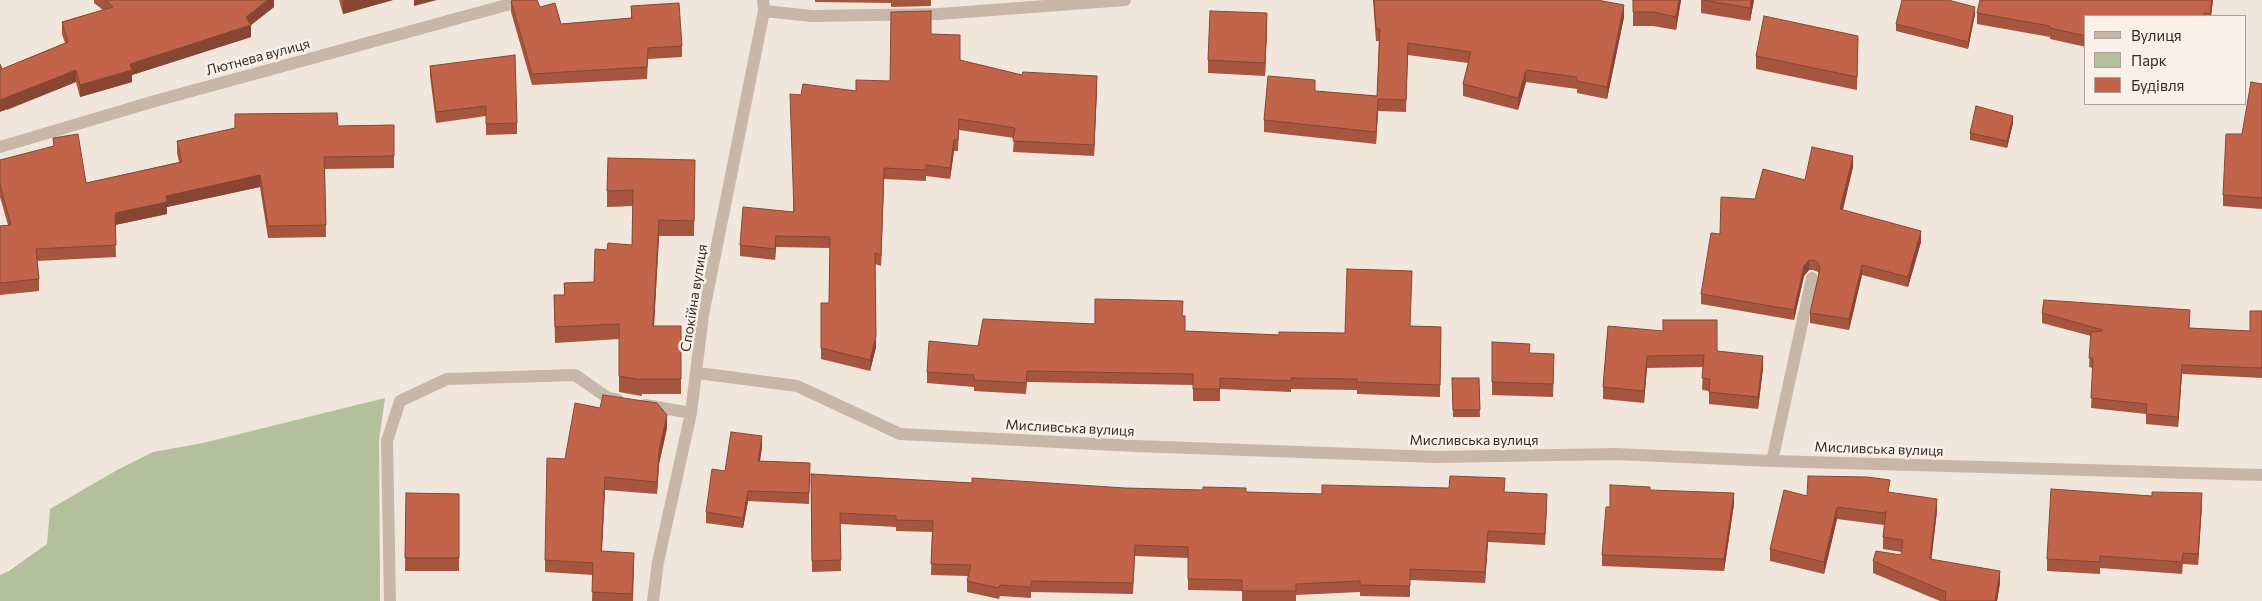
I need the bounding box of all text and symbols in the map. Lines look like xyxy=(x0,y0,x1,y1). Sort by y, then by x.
legend xyxy=(2084,15,2247,105)
text: Вулиця xyxy=(2131,26,2182,44)
street label: Лютнева вулиця xyxy=(204,35,312,79)
text: Парк xyxy=(2131,51,2167,69)
text: Будівля xyxy=(2131,76,2184,94)
street label: Спокійна вулиця xyxy=(677,243,711,353)
street label: Мисливська вулиця xyxy=(1005,416,1135,440)
street label: Мисливська вулиця xyxy=(1409,432,1539,448)
street label: Мисливська вулиця xyxy=(1814,438,1944,460)

